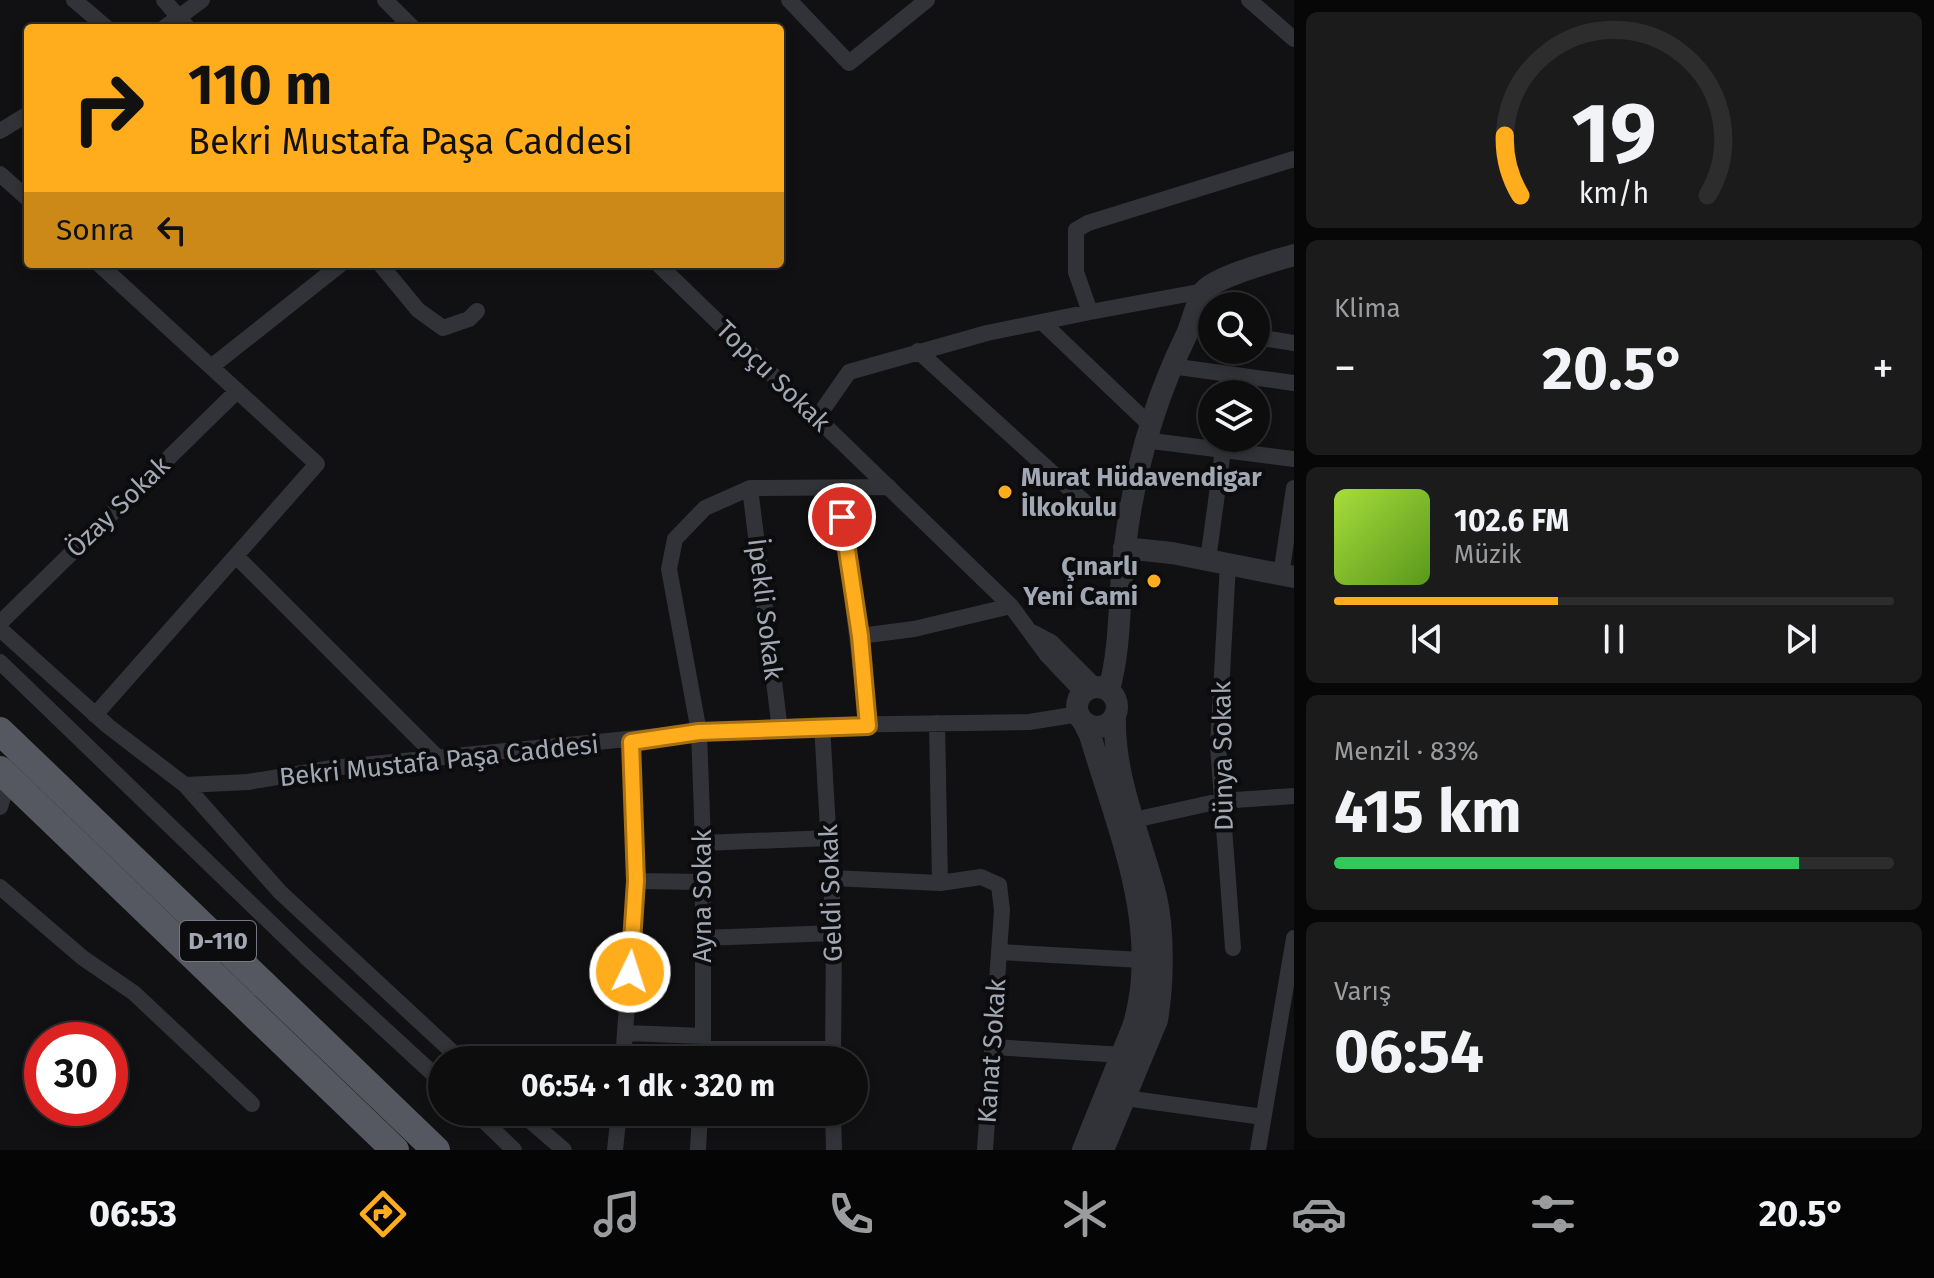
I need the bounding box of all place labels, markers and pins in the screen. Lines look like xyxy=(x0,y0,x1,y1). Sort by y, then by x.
place label: Murat Hüdavendigar İlkokulu xyxy=(1021,462,1262,523)
pin xyxy=(808,483,876,551)
marker: Murat Hüdavendigar İlkokulu xyxy=(996,483,1014,501)
place label: Çınarlı Yeni Cami xyxy=(1022,551,1138,612)
marker: Çınarlı Yeni Cami xyxy=(1145,572,1163,590)

